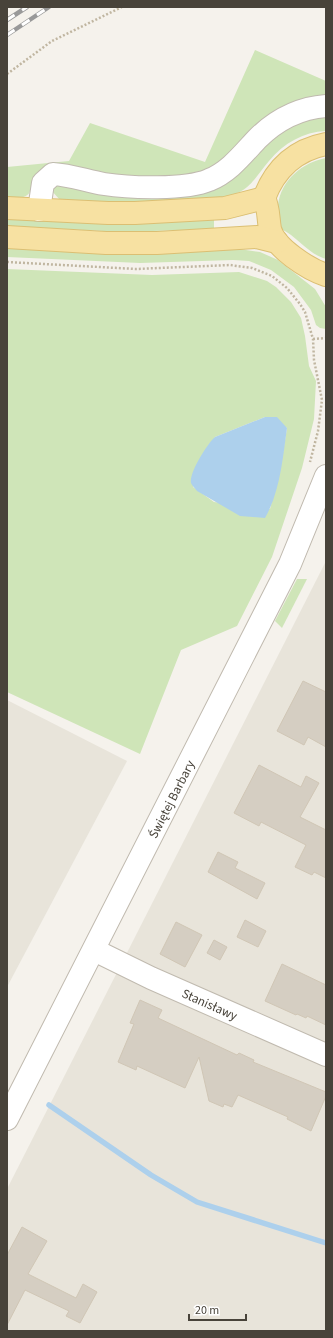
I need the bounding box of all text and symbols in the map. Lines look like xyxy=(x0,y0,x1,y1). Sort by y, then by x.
street label: Świętej Barbary xyxy=(144,757,199,842)
street label: Stanisławy xyxy=(179,985,240,1025)
scale bar xyxy=(189,1296,246,1322)
text: 20 m xyxy=(195,1302,219,1319)

